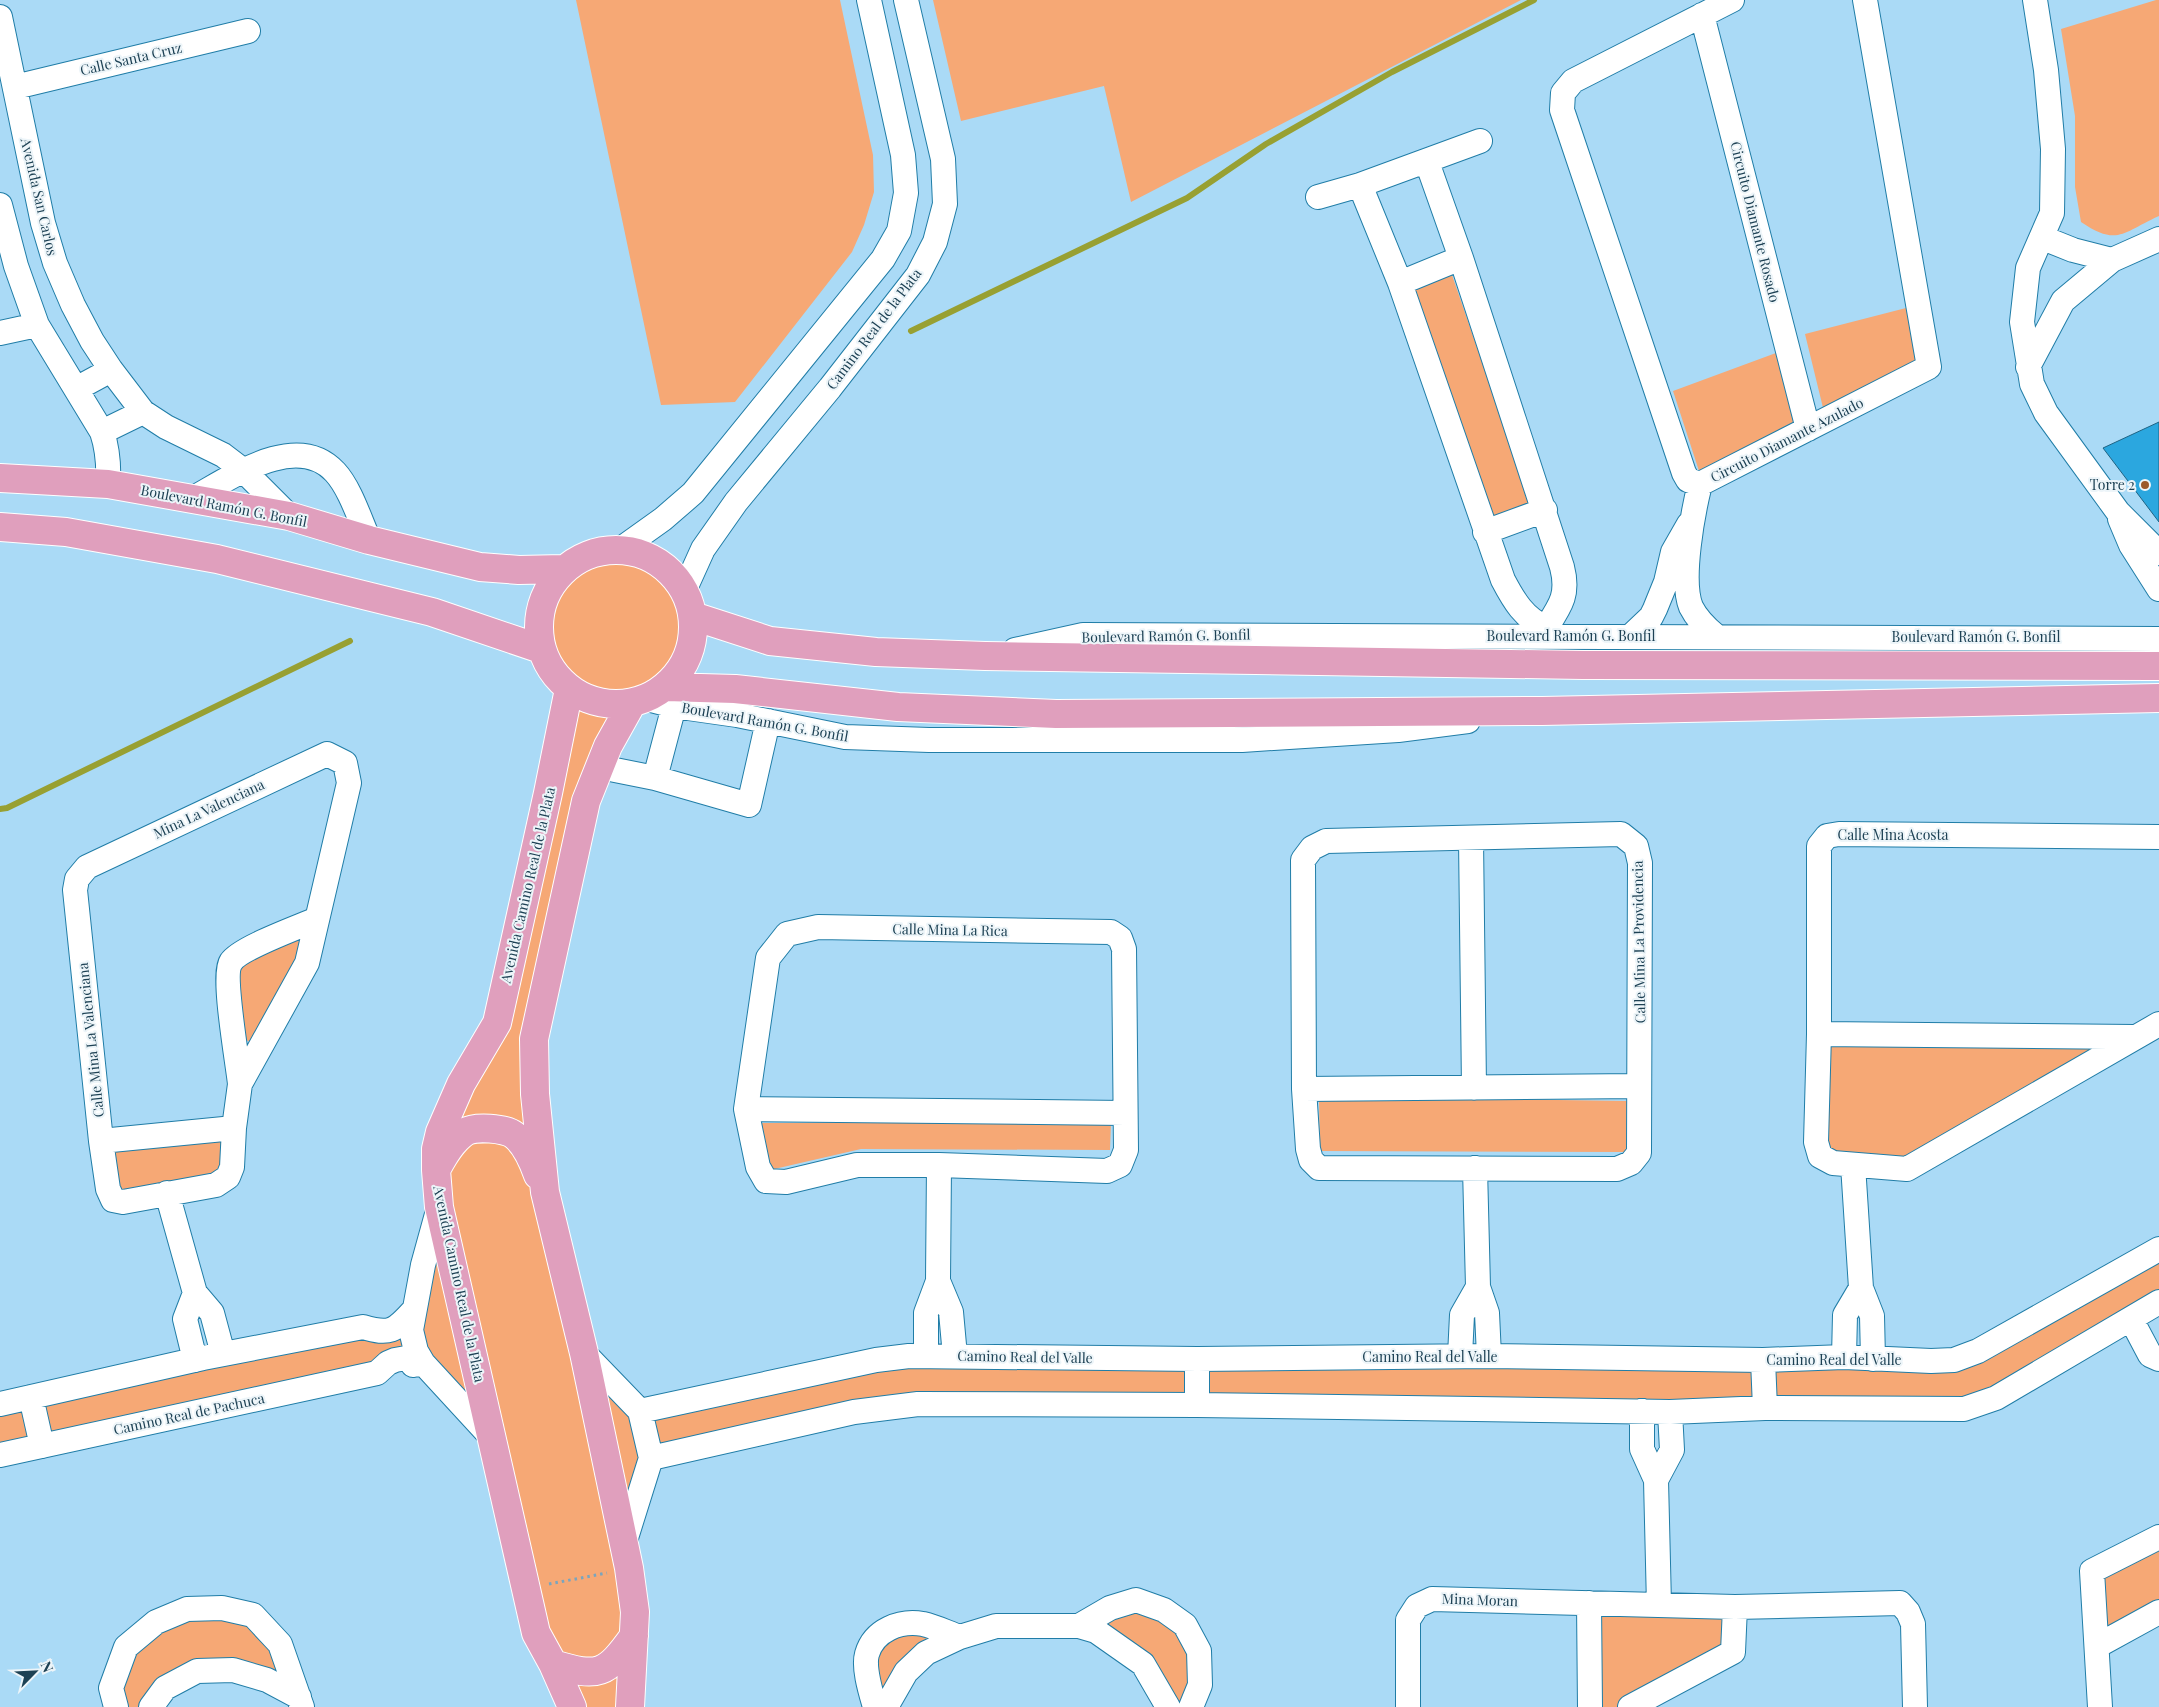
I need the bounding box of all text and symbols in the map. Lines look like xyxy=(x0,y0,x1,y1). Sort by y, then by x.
street label: Calle Santa Cruz xyxy=(78,38,184,79)
street label: Avenida San Carlos xyxy=(16,135,62,258)
street label: Circuito Diamante Rosado xyxy=(1726,139,1785,305)
street label: Camino Real de la Plata xyxy=(822,264,925,393)
street label: Circuito Diamante Azulado xyxy=(1707,393,1867,486)
place label: Torre 2 xyxy=(2090,475,2135,494)
marker: Torre 2 xyxy=(2139,479,2151,491)
street label: Boulevard Ramón G. Bonfil xyxy=(139,480,309,531)
street label: Boulevard Ramón G. Bonfil xyxy=(1081,625,1251,646)
street label: Boulevard Ramón G. Bonfil xyxy=(1486,626,1656,645)
street label: Boulevard Ramón G. Bonfil xyxy=(1891,627,2061,646)
street label: Boulevard Ramón G. Bonfil xyxy=(680,697,850,746)
street label: Mina La Valenciana xyxy=(150,774,267,843)
street label: Avenida Camino Real de la Plata xyxy=(495,785,559,986)
street label: Calle Mina Acosta xyxy=(1838,825,1949,844)
street label: Calle Mina La Providencia xyxy=(1628,861,1649,1023)
street label: Calle Mina La Rica xyxy=(892,919,1008,940)
street label: Calle Mina La Valenciana xyxy=(73,962,108,1118)
street label: Avenida Camino Real de la Plata xyxy=(429,1183,490,1384)
street label: Camino Real del Valle xyxy=(957,1346,1093,1367)
street label: Camino Real del Valle xyxy=(1362,1347,1498,1366)
street label: Camino Real del Valle xyxy=(1766,1350,1902,1369)
street label: Camino Real de Pachuca xyxy=(112,1388,266,1439)
street label: Mina Moran xyxy=(1442,1589,1519,1610)
north arrow xyxy=(10,1647,60,1697)
text: N xyxy=(37,1658,58,1675)

